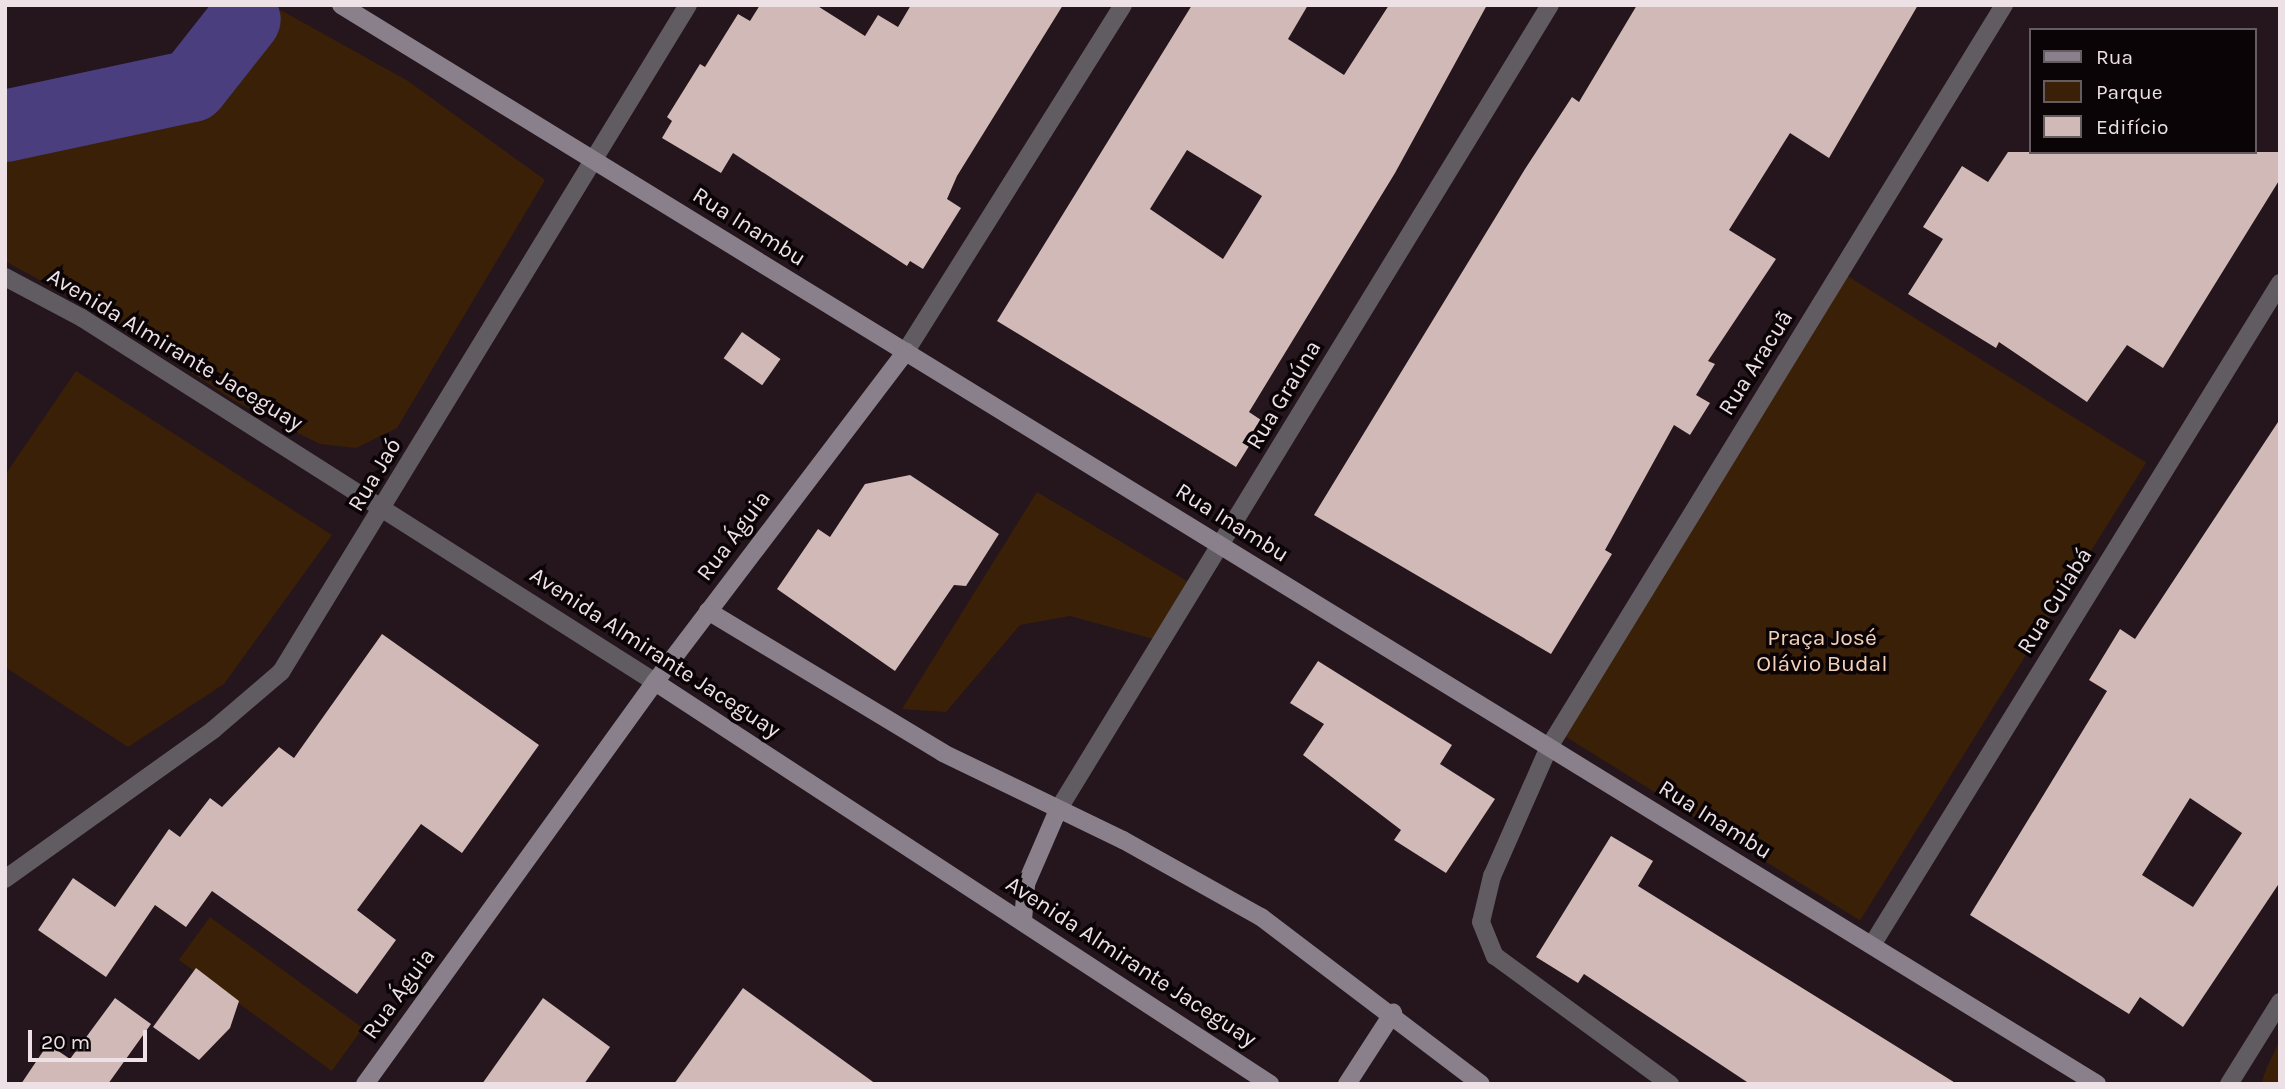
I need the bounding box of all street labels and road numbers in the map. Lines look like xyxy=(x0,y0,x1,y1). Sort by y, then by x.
street label: Rua Inambu xyxy=(687,181,811,273)
street label: Avenida Almirante Jaceguay xyxy=(42,263,308,437)
street label: Rua Aracuã xyxy=(1713,305,1799,421)
street label: Rua Graúna xyxy=(1241,335,1327,455)
street label: Rua Jaó xyxy=(342,433,408,517)
street label: Rua Inambu xyxy=(1170,477,1294,569)
street label: Rua Águia xyxy=(691,485,777,587)
street label: Rua Cuiabá xyxy=(2012,543,2098,659)
street label: Avenida Almirante Jaceguay xyxy=(525,562,785,744)
street label: Rua Inambu xyxy=(1653,774,1777,866)
street label: Avenida Almirante Jaceguay xyxy=(1001,871,1261,1053)
street label: Rua Águia xyxy=(357,943,441,1045)

